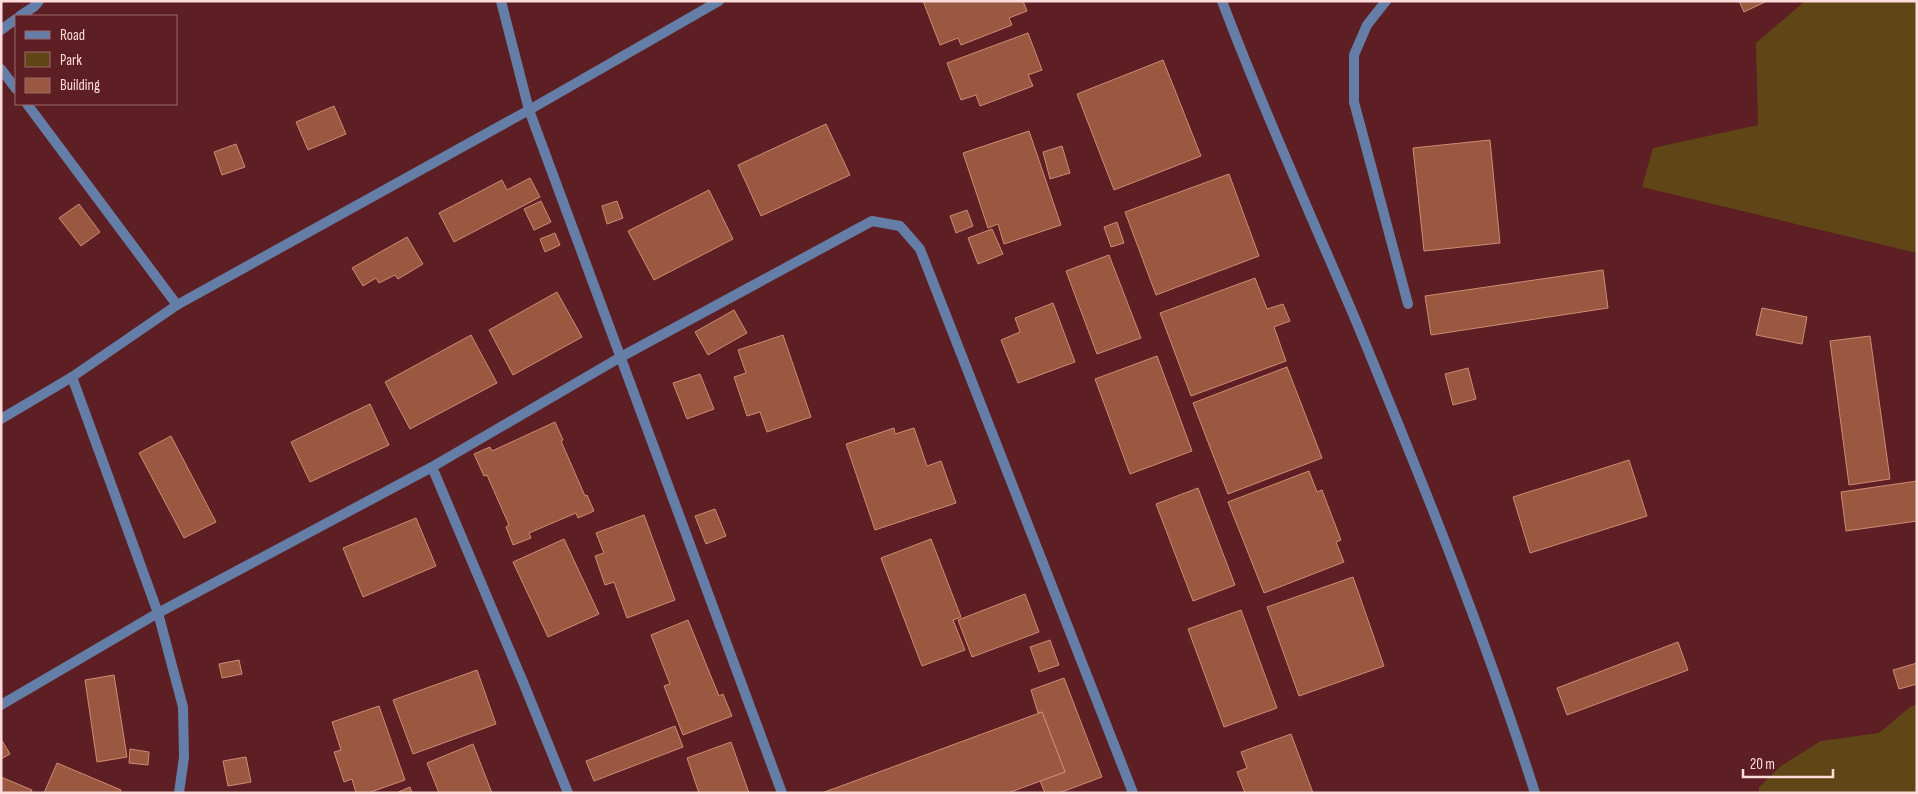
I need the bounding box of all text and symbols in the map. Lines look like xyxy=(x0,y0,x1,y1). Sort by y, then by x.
legend xyxy=(15,15,178,105)
text: Road xyxy=(60,26,85,45)
text: Park xyxy=(60,51,82,70)
text: Building xyxy=(60,76,100,95)
scale bar xyxy=(1743,746,1833,778)
text: 20 m xyxy=(1750,755,1775,774)

